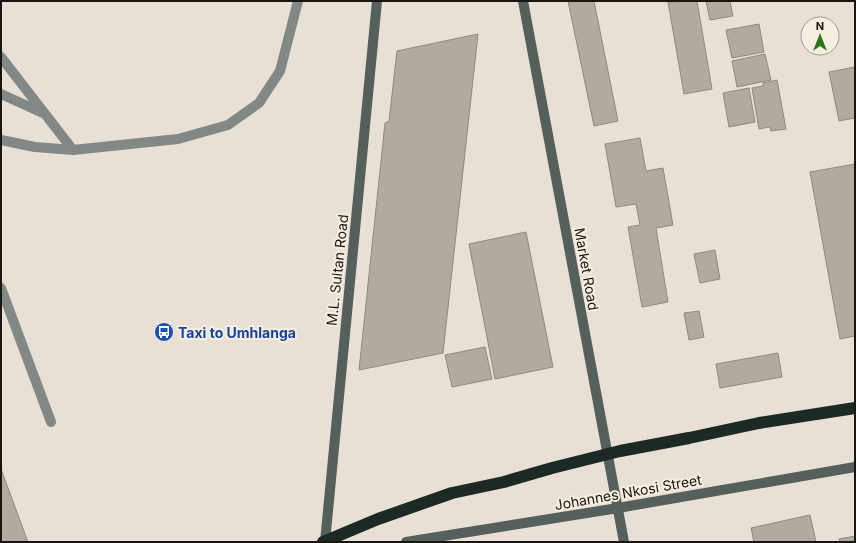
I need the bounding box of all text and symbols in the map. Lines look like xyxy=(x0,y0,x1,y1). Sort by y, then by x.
north arrow xyxy=(800,16,840,56)
text: N xyxy=(816,19,824,33)
street label: M.L. Sultan Road xyxy=(323,213,351,327)
street label: Market Road xyxy=(571,226,603,312)
bus stop icon: Taxi to Umhlanga xyxy=(153,321,175,343)
place label: Taxi to Umhlanga xyxy=(178,324,296,341)
street label: Johannes Nkosi Street xyxy=(553,471,703,513)

